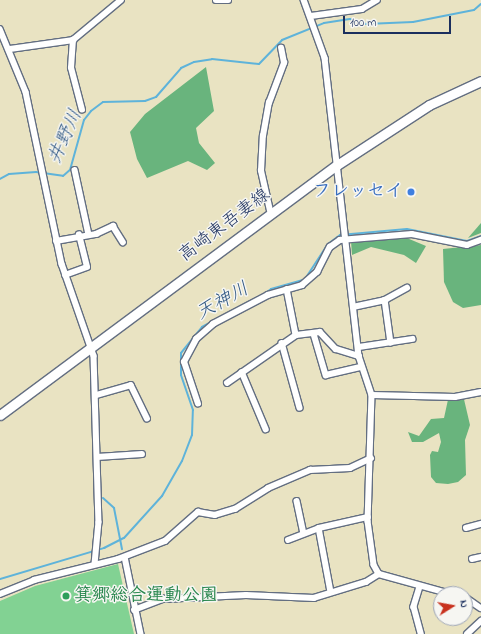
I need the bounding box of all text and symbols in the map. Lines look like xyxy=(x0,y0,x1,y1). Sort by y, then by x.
scale bar xyxy=(345,8,453,34)
text: 100 m xyxy=(350,14,377,32)
water label: 井野川 xyxy=(44,106,88,168)
place label: フレッセイ xyxy=(313,181,403,203)
street label: 高崎東吾妻線 xyxy=(175,185,275,267)
marker: フレッセイ xyxy=(406,187,416,197)
water label: 天神川 xyxy=(193,278,253,326)
place label: 箕郷総合運動公園 xyxy=(74,585,218,607)
north arrow xyxy=(433,586,473,626)
marker: 箕郷総合運動公園 xyxy=(61,591,71,601)
text: N xyxy=(455,599,472,609)

